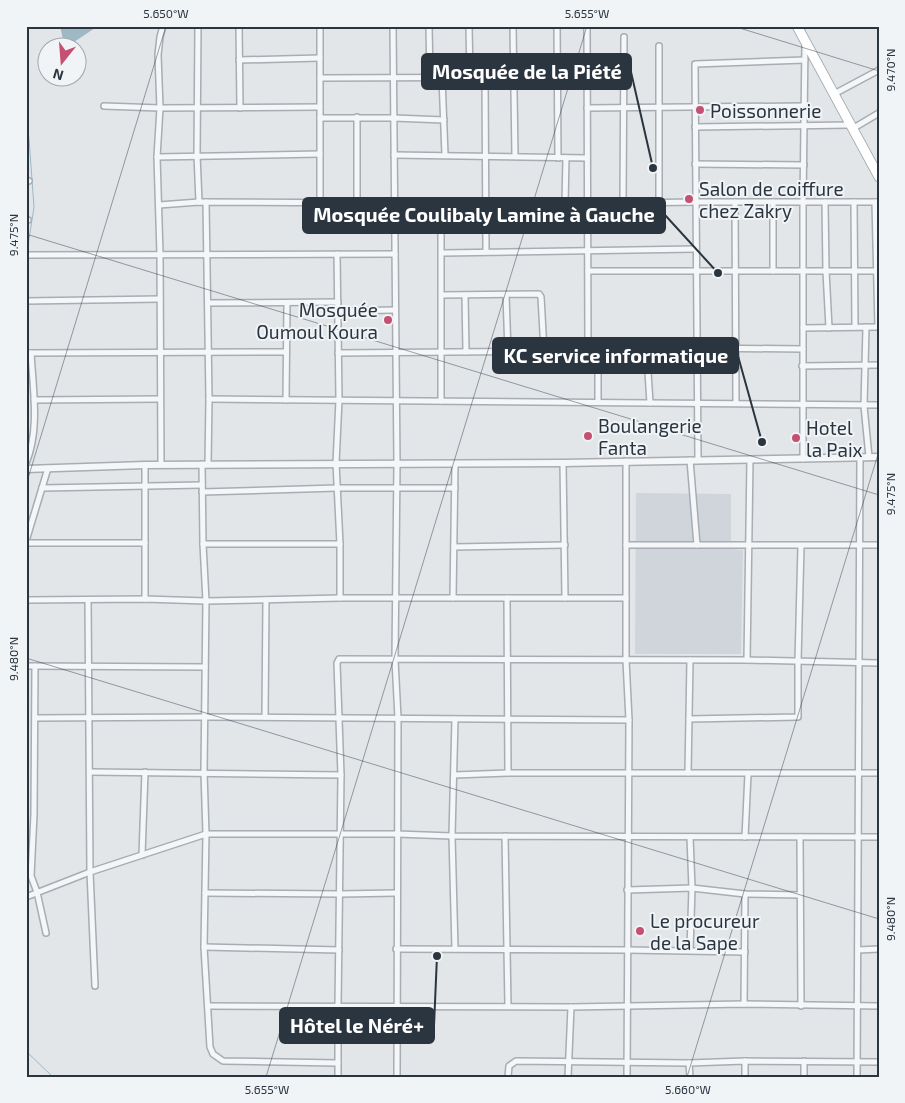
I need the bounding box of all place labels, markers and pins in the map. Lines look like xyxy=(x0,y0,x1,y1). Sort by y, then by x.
callout: Mosquée de la Piété xyxy=(422,54,631,89)
place label: Poissonnerie xyxy=(710,99,822,122)
marker: Poissonnerie xyxy=(694,104,706,116)
place label: Salon de coiffure chez Zakry xyxy=(699,177,844,222)
marker: Salon de coiffure chez Zakry xyxy=(683,193,695,205)
callout: Mosquée Coulibaly Lamine à Gauche xyxy=(303,198,665,233)
place label: Mosquée Oumoul Koura xyxy=(256,298,378,343)
marker: Mosquée Oumoul Koura xyxy=(382,314,394,326)
callout: KC service informatique xyxy=(493,338,738,373)
place label: Boulangerie Fanta xyxy=(598,414,702,459)
place label: Hotel la Paix xyxy=(806,416,863,461)
marker: Boulangerie Fanta xyxy=(582,430,594,442)
marker: Hotel la Paix xyxy=(790,432,802,444)
place label: Le procureur de la Sape xyxy=(650,909,760,954)
marker: Le procureur de la Sape xyxy=(634,925,646,937)
callout: Hôtel le Néré+ xyxy=(280,1008,434,1043)

